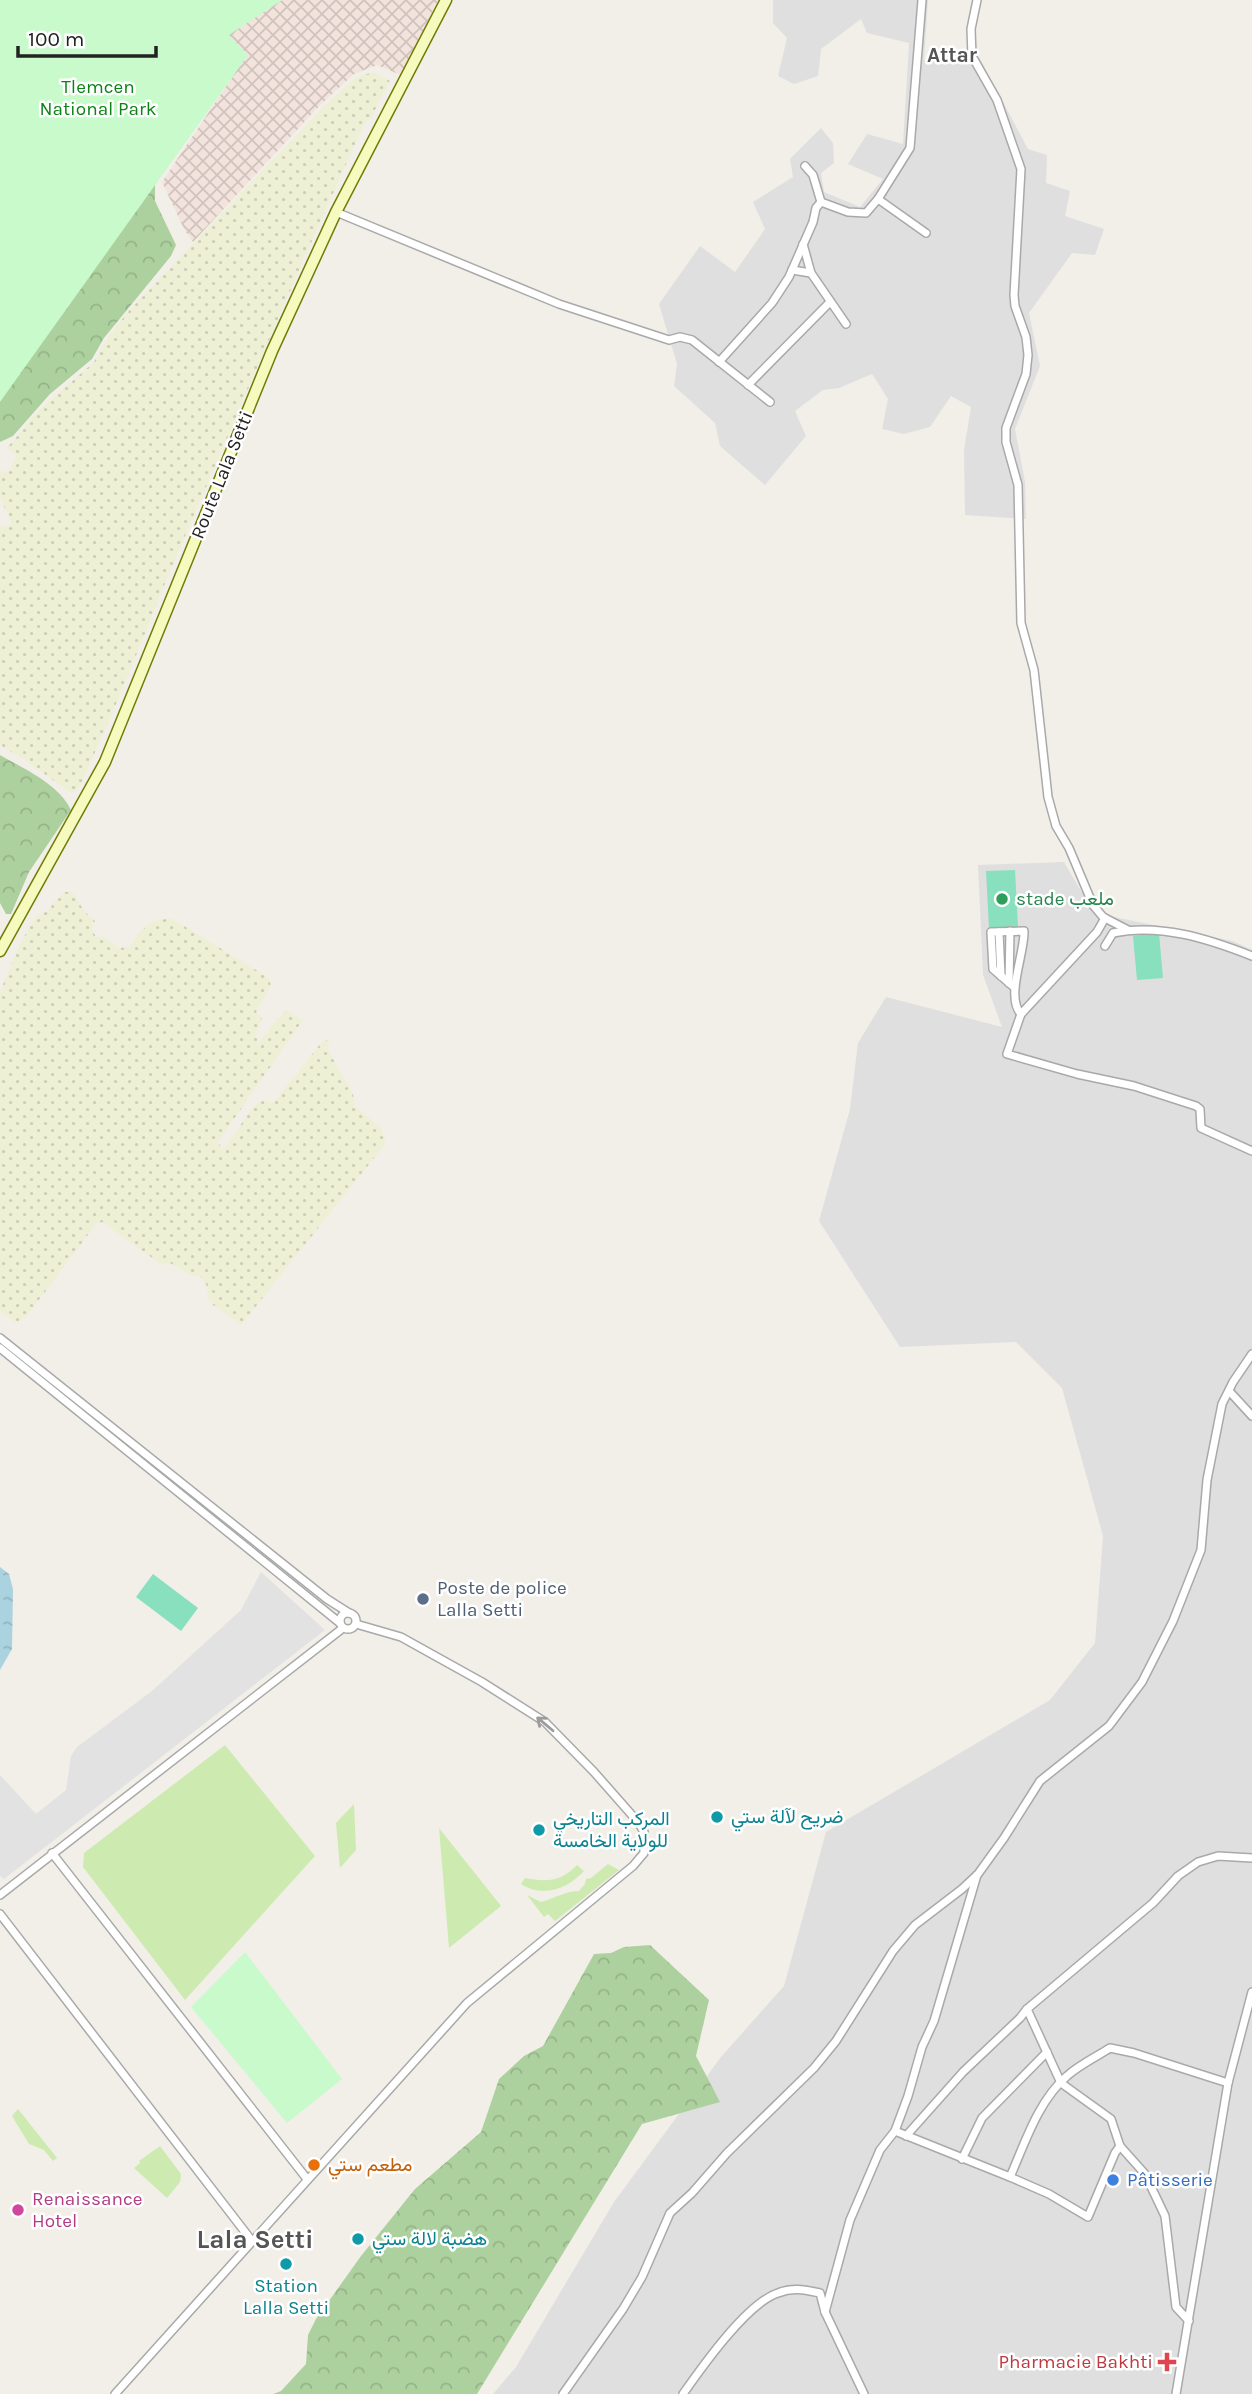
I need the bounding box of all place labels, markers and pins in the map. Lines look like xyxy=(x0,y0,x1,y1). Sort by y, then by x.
place label: stade ملعب xyxy=(1016,888,1114,910)
marker: stade ملعب xyxy=(994,891,1010,907)
place label: Poste de police Lalla Setti xyxy=(437,1577,567,1621)
marker: Poste de police Lalla Setti xyxy=(415,1591,431,1607)
place label: ضريح لآلة ستي xyxy=(731,1806,844,1832)
place label: المركب التاريخي للولاية الخامسة xyxy=(553,1808,670,1852)
marker: ضريح لآلة ستي xyxy=(709,1809,725,1825)
marker: المركب التاريخي للولاية الخامسة xyxy=(531,1822,547,1838)
place label: مطعم ستي xyxy=(328,2154,413,2180)
marker: مطعم ستي xyxy=(306,2157,322,2173)
place label: Pâtisserie xyxy=(1127,2169,1213,2191)
marker: Pâtisserie xyxy=(1105,2172,1121,2188)
place label: Renaissance Hotel xyxy=(32,2188,142,2232)
marker: Renaissance Hotel xyxy=(10,2202,26,2218)
place label: هضبة لالة ستي xyxy=(372,2228,487,2254)
marker: هضبة لالة ستي xyxy=(350,2231,366,2247)
marker: Station Lalla Setti xyxy=(278,2256,294,2272)
place label: Station Lalla Setti xyxy=(243,2275,329,2319)
place label: Pharmacie Bakhti xyxy=(998,2351,1153,2373)
marker: Pharmacie Bakhti xyxy=(1159,2354,1175,2370)

